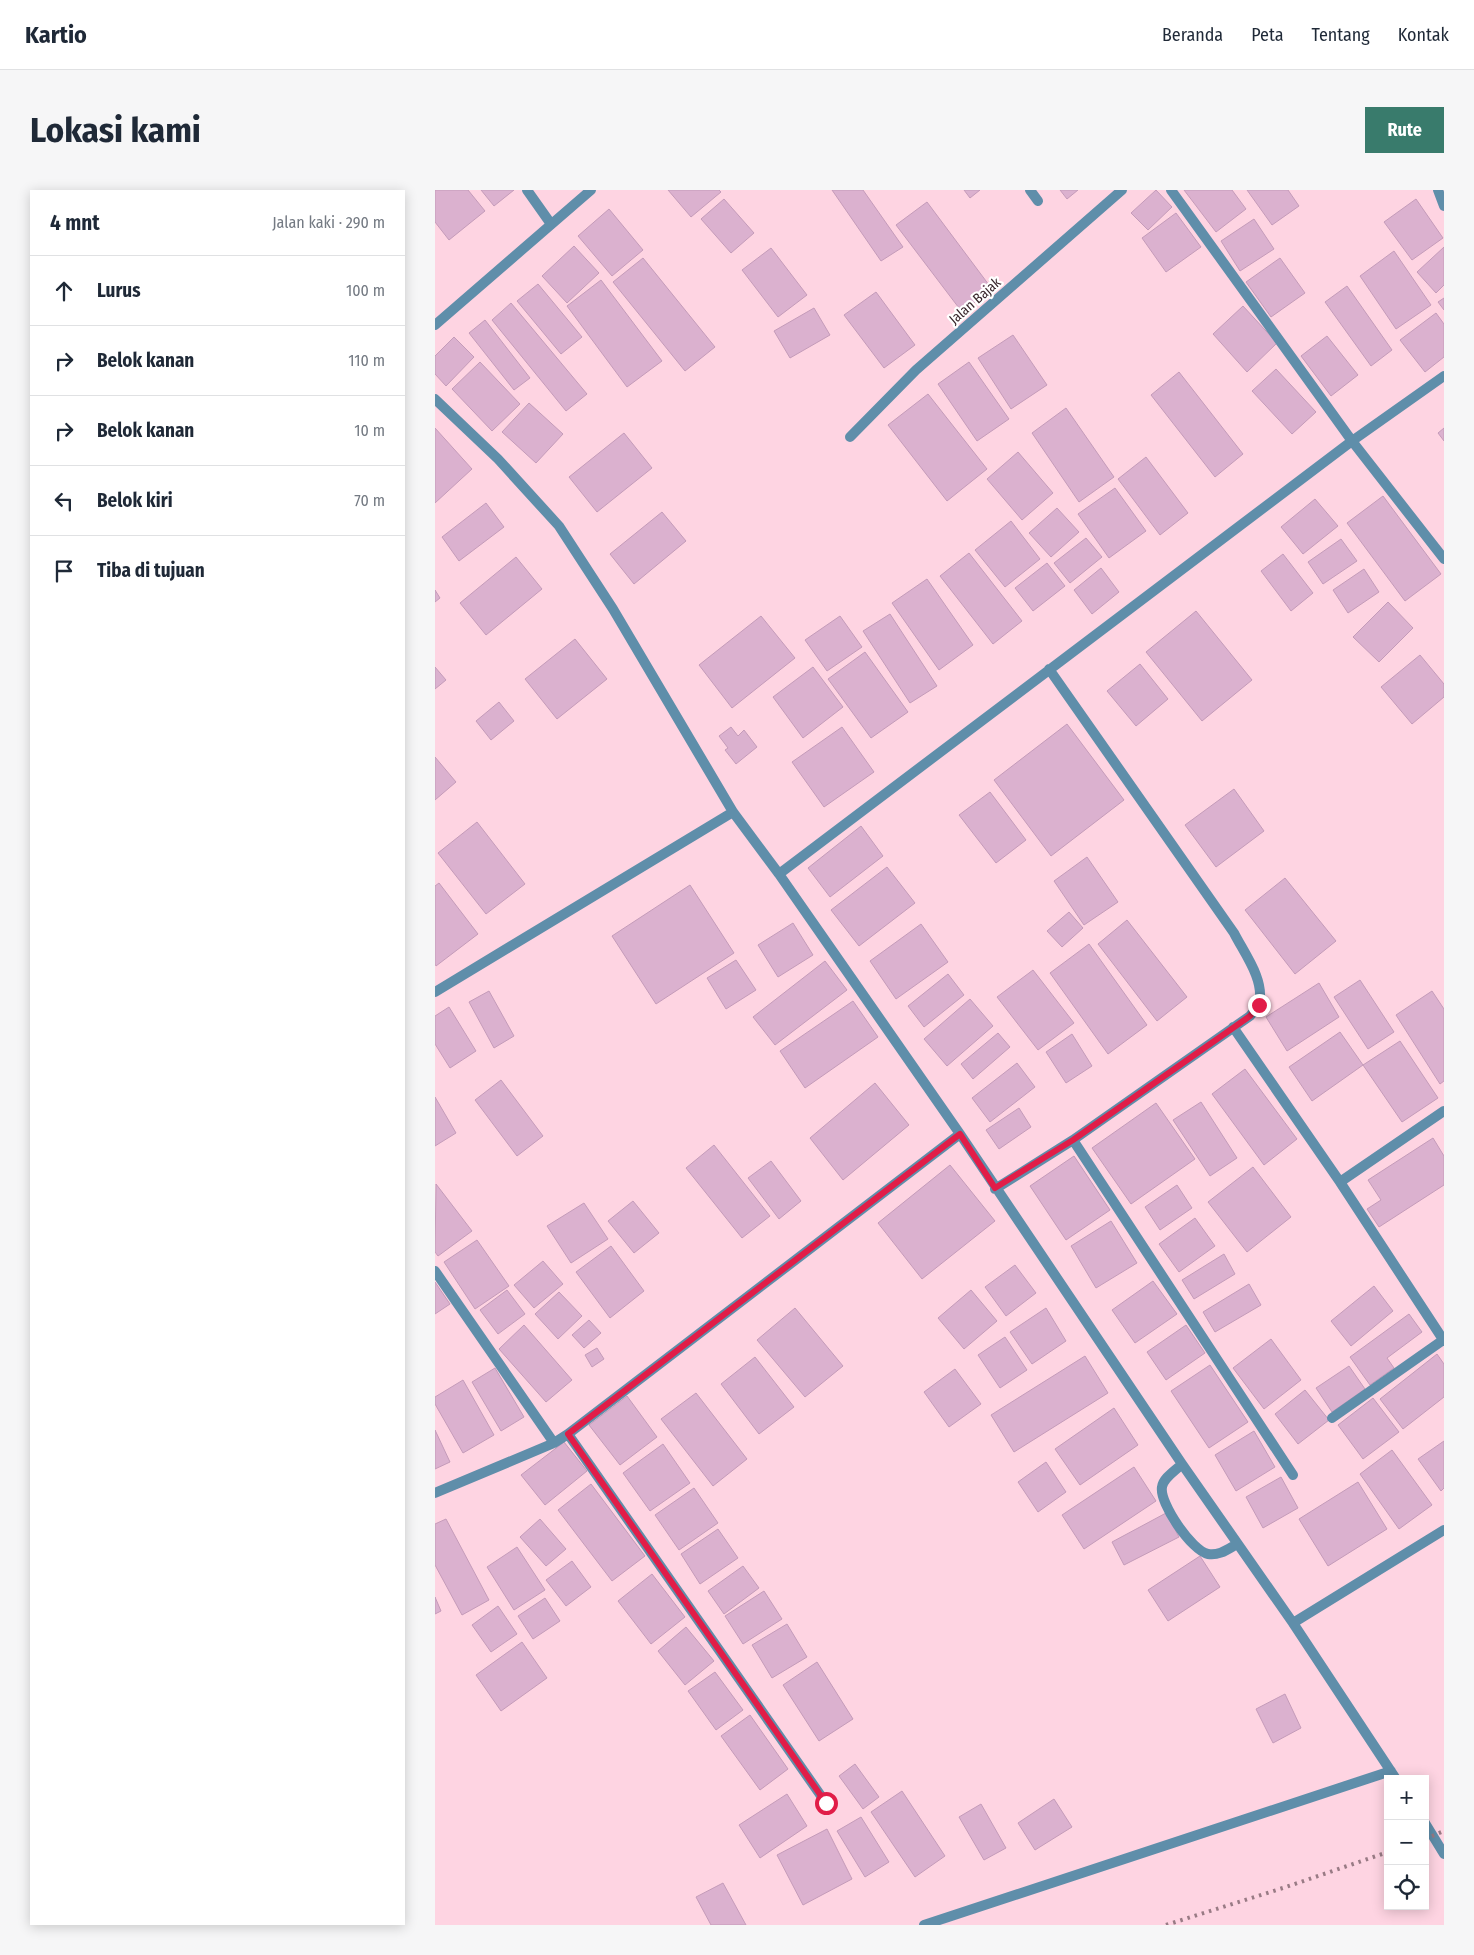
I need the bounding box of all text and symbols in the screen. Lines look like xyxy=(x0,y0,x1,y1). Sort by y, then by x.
text: Kartio xyxy=(25,21,87,49)
text: Beranda xyxy=(1162,24,1223,46)
text: Peta xyxy=(1251,24,1284,46)
text: Tentang xyxy=(1312,24,1370,46)
text: Kontak xyxy=(1398,24,1449,46)
button: Rute xyxy=(1365,107,1444,153)
text: Lokasi kami xyxy=(30,109,201,151)
text: 4 mnt xyxy=(50,210,100,236)
text: Jalan kaki · 290 m xyxy=(272,213,385,232)
street label: Jalan Bajak xyxy=(946,274,1005,328)
icon: ahead xyxy=(50,277,78,305)
text: Lurus xyxy=(97,279,141,302)
text: 100 m xyxy=(346,281,385,300)
icon: right xyxy=(50,347,78,375)
text: Belok kanan xyxy=(97,349,194,372)
text: 110 m xyxy=(348,351,385,370)
icon: right xyxy=(50,417,78,445)
text: Belok kanan xyxy=(97,419,194,442)
text: 10 m xyxy=(354,421,385,440)
icon: left xyxy=(50,487,78,515)
text: Belok kiri xyxy=(97,489,173,512)
text: 70 m xyxy=(354,491,385,510)
icon: arrive xyxy=(50,557,78,585)
text: Tiba di tujuan xyxy=(97,559,205,582)
route end xyxy=(1248,994,1271,1017)
map controls xyxy=(1384,1775,1429,1910)
button: + xyxy=(1384,1775,1429,1820)
route start xyxy=(815,1792,838,1815)
button: − xyxy=(1384,1820,1429,1865)
button: locate xyxy=(1384,1865,1429,1910)

